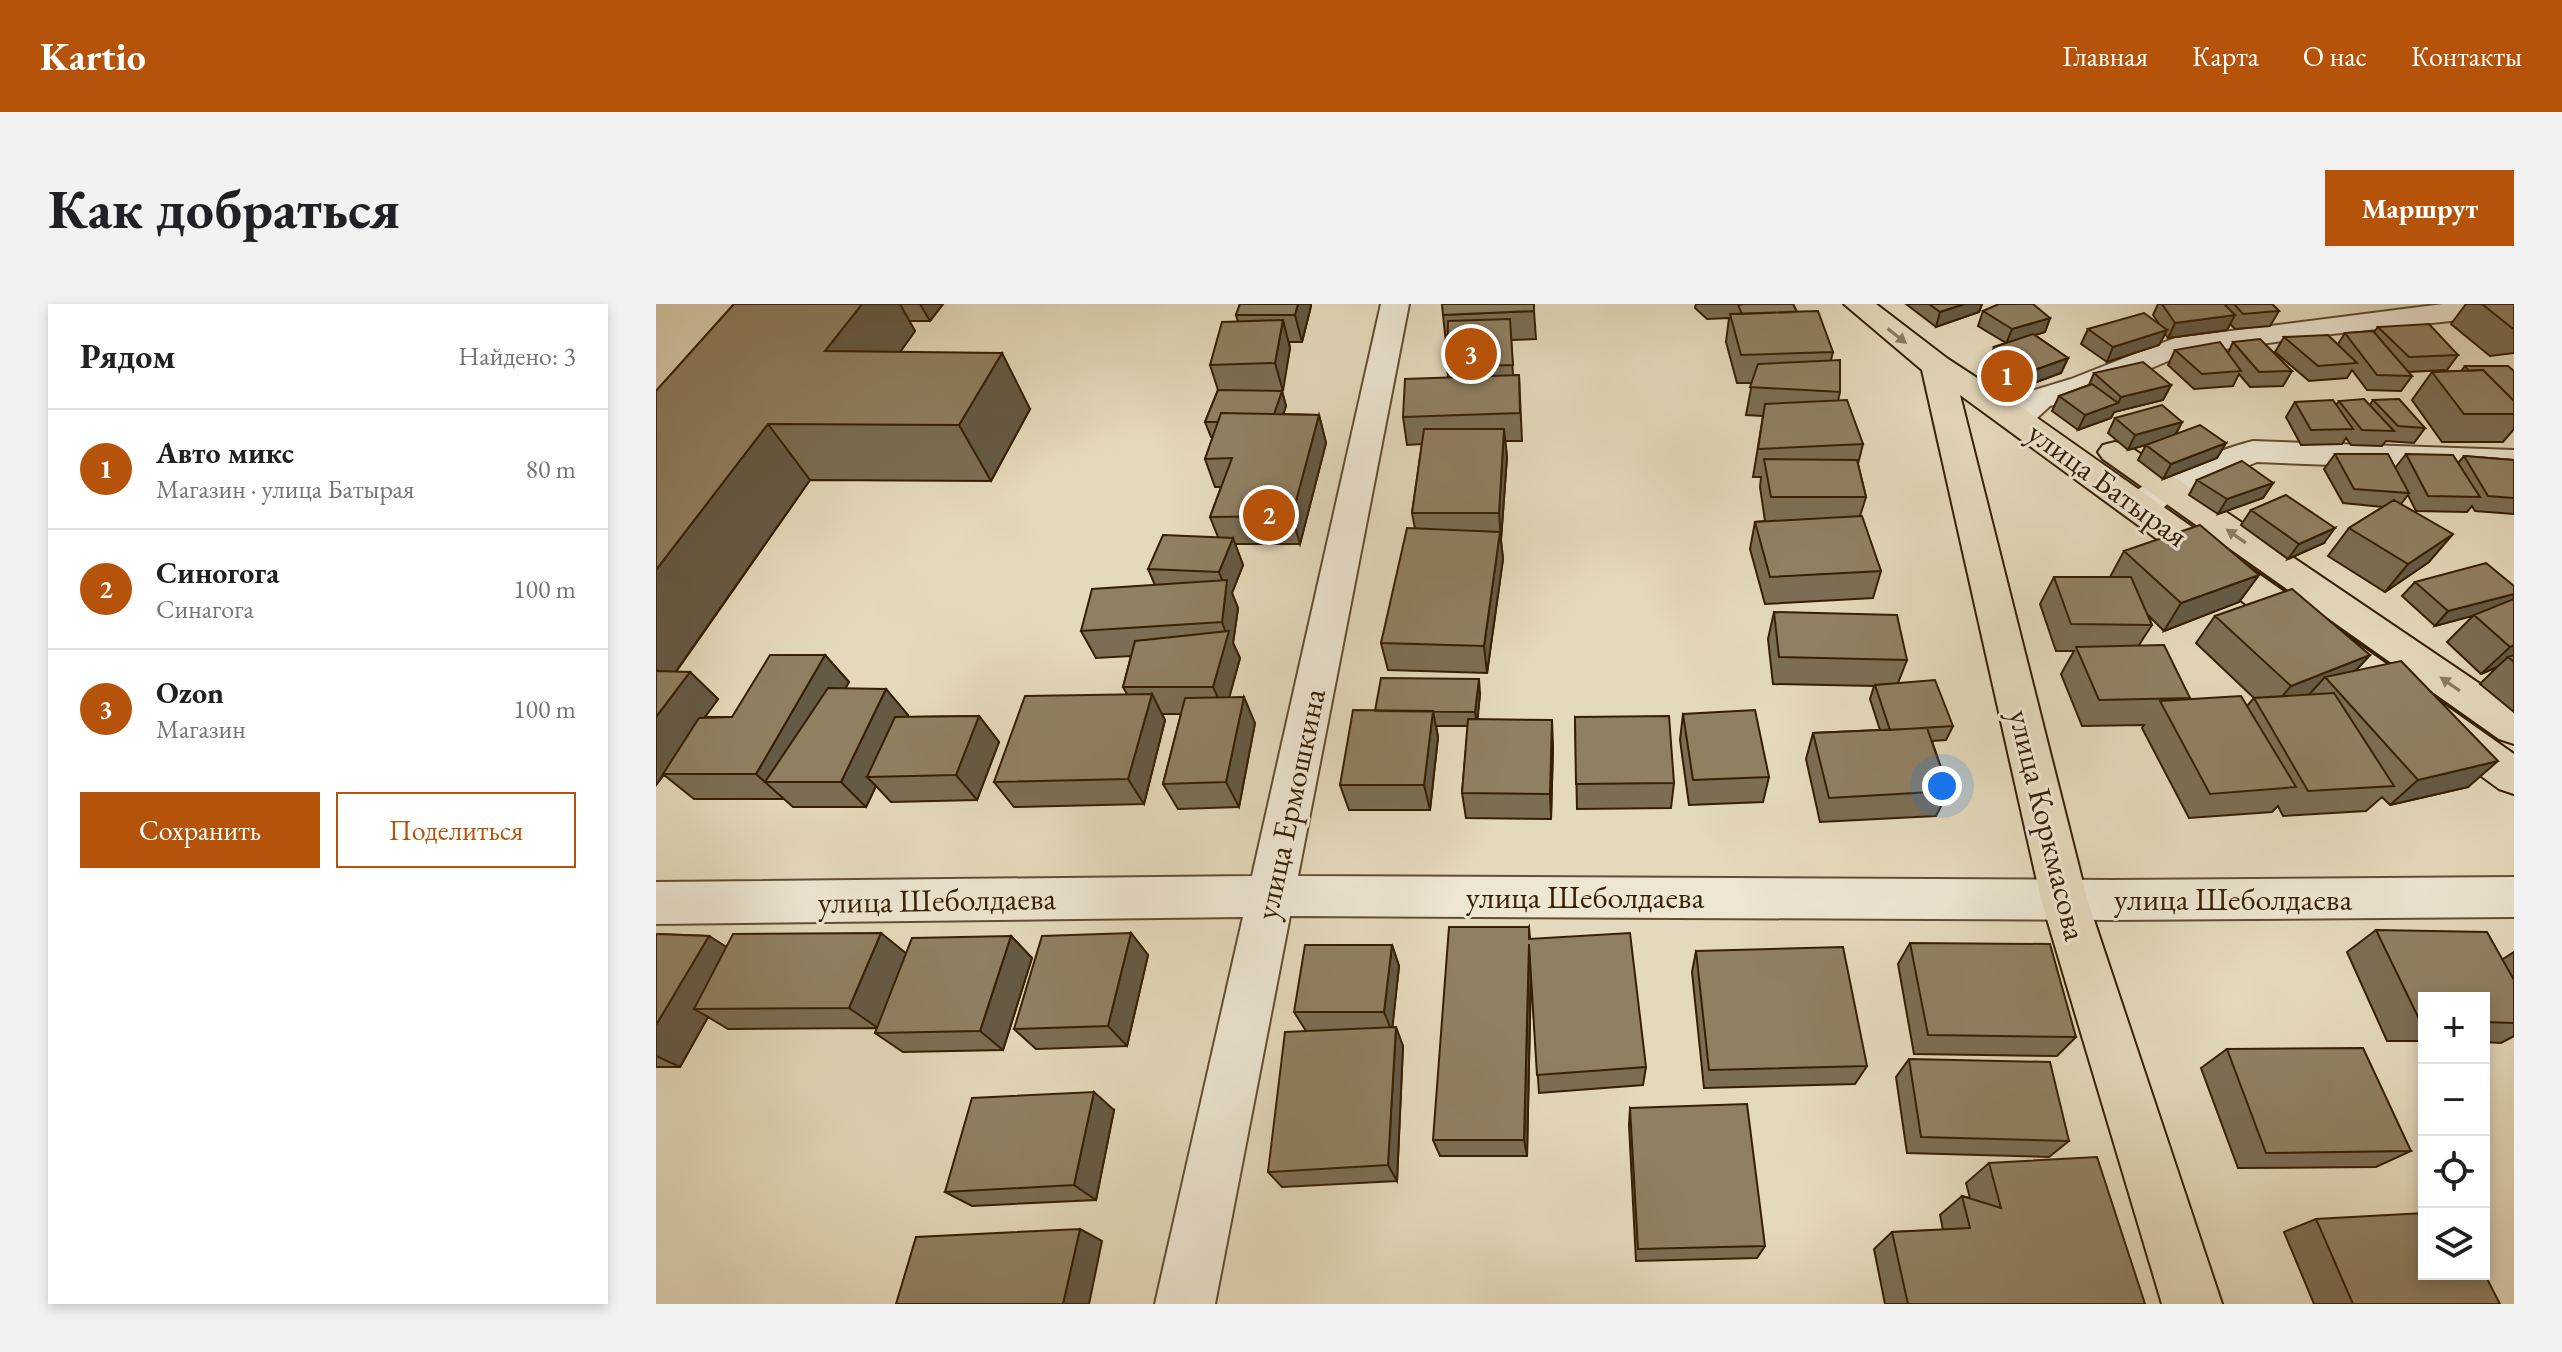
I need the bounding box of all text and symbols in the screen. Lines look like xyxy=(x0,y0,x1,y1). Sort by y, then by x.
text: Kartio xyxy=(40,32,146,81)
text: Главная xyxy=(2063,38,2148,74)
text: Карта xyxy=(2192,38,2259,74)
text: О нас xyxy=(2303,38,2367,74)
text: Контакты xyxy=(2411,38,2522,74)
button: Маршрут xyxy=(2325,170,2514,246)
text: Как добраться xyxy=(48,172,400,245)
pin: 3 xyxy=(1445,324,1497,384)
one-way arrow xyxy=(1887,327,1907,343)
text: Рядом xyxy=(80,334,175,378)
text: Найдено: 3 xyxy=(458,339,576,373)
pin: 1 xyxy=(1981,346,2033,406)
street label: улица Батырая xyxy=(2019,412,2197,556)
text: Авто микс xyxy=(156,433,294,472)
text: 1 xyxy=(99,452,113,486)
text: 80 m xyxy=(526,452,576,486)
text: Магазин · улица Батырая xyxy=(156,472,414,506)
pin: 2 xyxy=(1243,485,1295,545)
one-way arrow xyxy=(2225,529,2246,544)
text: Синогога xyxy=(156,553,279,592)
text: 2 xyxy=(99,572,113,606)
text: 100 m xyxy=(513,572,576,606)
text: Синагога xyxy=(156,592,254,626)
text: Ozon xyxy=(156,673,224,712)
one-way arrow xyxy=(2439,677,2460,692)
street label: улица Ермошкина xyxy=(1245,684,1335,923)
text: 3 xyxy=(99,692,113,726)
text: 100 m xyxy=(513,692,576,726)
street label: улица Коркмасова xyxy=(1999,705,2097,945)
text: Магазин xyxy=(156,712,246,746)
your location xyxy=(1922,766,1962,806)
button: Сохранить xyxy=(80,792,320,868)
button: Поделиться xyxy=(336,792,576,868)
street label: улица Шеболдаева xyxy=(1466,876,1704,918)
street label: улица Шеболдаева xyxy=(817,877,1057,923)
street label: улица Шеболдаева xyxy=(2114,878,2352,920)
map controls xyxy=(2418,992,2490,1280)
button: + xyxy=(2418,992,2490,1064)
button: − xyxy=(2418,1064,2490,1136)
button: locate xyxy=(2418,1136,2490,1208)
button: layers xyxy=(2418,1208,2490,1280)

